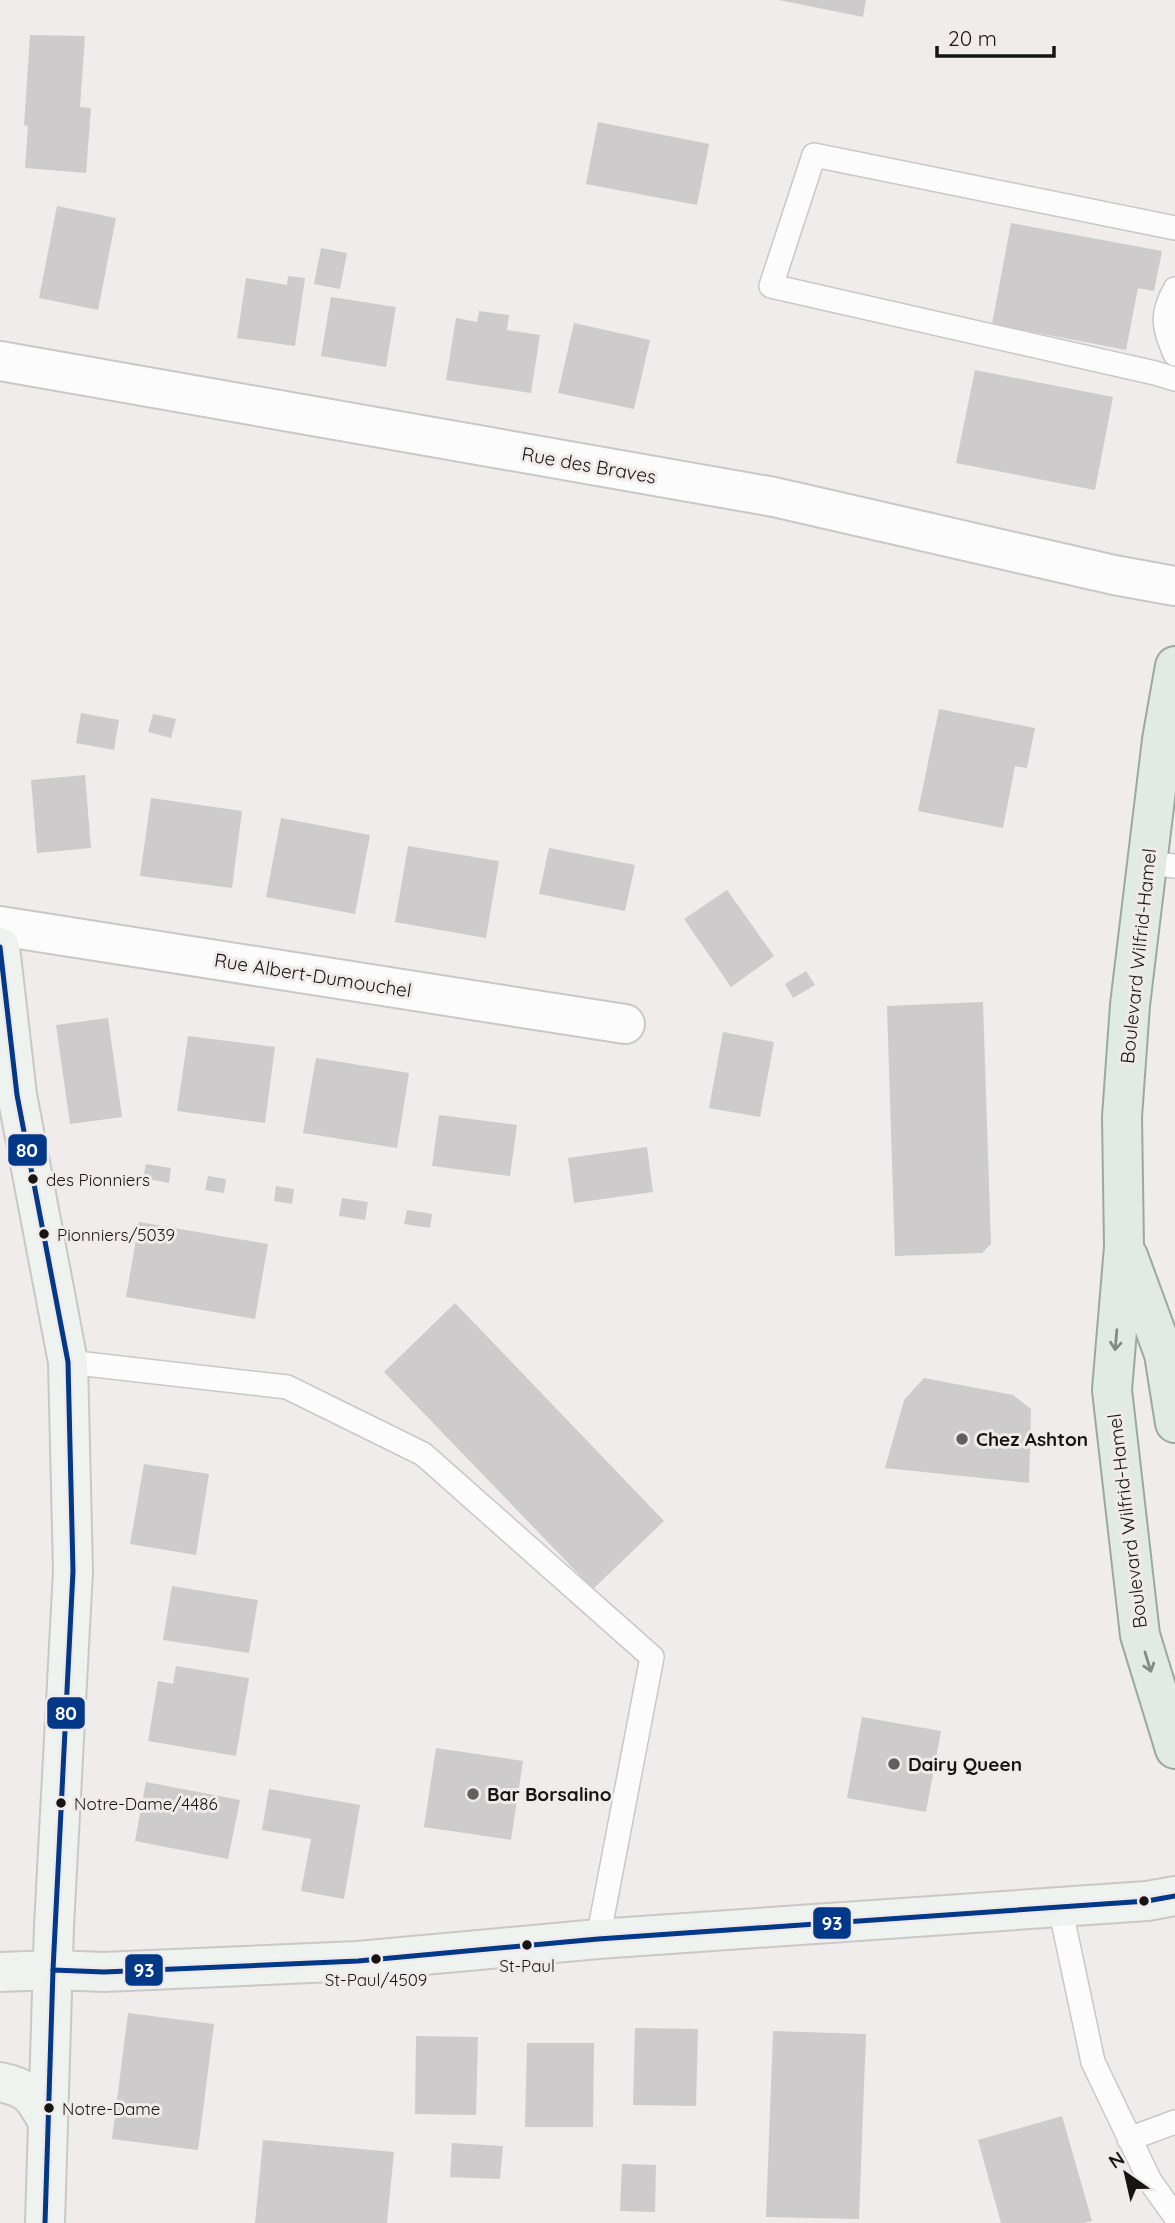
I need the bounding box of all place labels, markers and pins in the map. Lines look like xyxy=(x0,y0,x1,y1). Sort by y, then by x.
place label: des Pionniers xyxy=(46,1169,150,1190)
marker: des Pionniers xyxy=(26,1172,40,1186)
place label: Pionniers/5039 xyxy=(57,1224,175,1245)
marker: Pionniers/5039 xyxy=(37,1227,51,1241)
place label: Chez Ashton xyxy=(976,1427,1088,1451)
marker: Chez Ashton xyxy=(954,1431,970,1447)
place label: Dairy Queen xyxy=(908,1752,1022,1776)
marker: Dairy Queen xyxy=(886,1756,902,1772)
place label: Bar Borsalino xyxy=(487,1782,612,1806)
marker: Bar Borsalino xyxy=(465,1786,481,1802)
place label: Notre-Dame/4486 xyxy=(74,1793,218,1814)
marker: Notre-Dame/4486 xyxy=(54,1796,68,1810)
unlabelled marker xyxy=(1137,1894,1151,1908)
marker: St-Paul xyxy=(520,1938,534,1952)
marker: St-Paul/4509 xyxy=(369,1952,383,1966)
place label: St-Paul xyxy=(499,1955,555,1976)
place label: St-Paul/4509 xyxy=(325,1969,427,1990)
place label: Notre-Dame xyxy=(62,2098,160,2119)
marker: Notre-Dame xyxy=(42,2101,56,2115)

